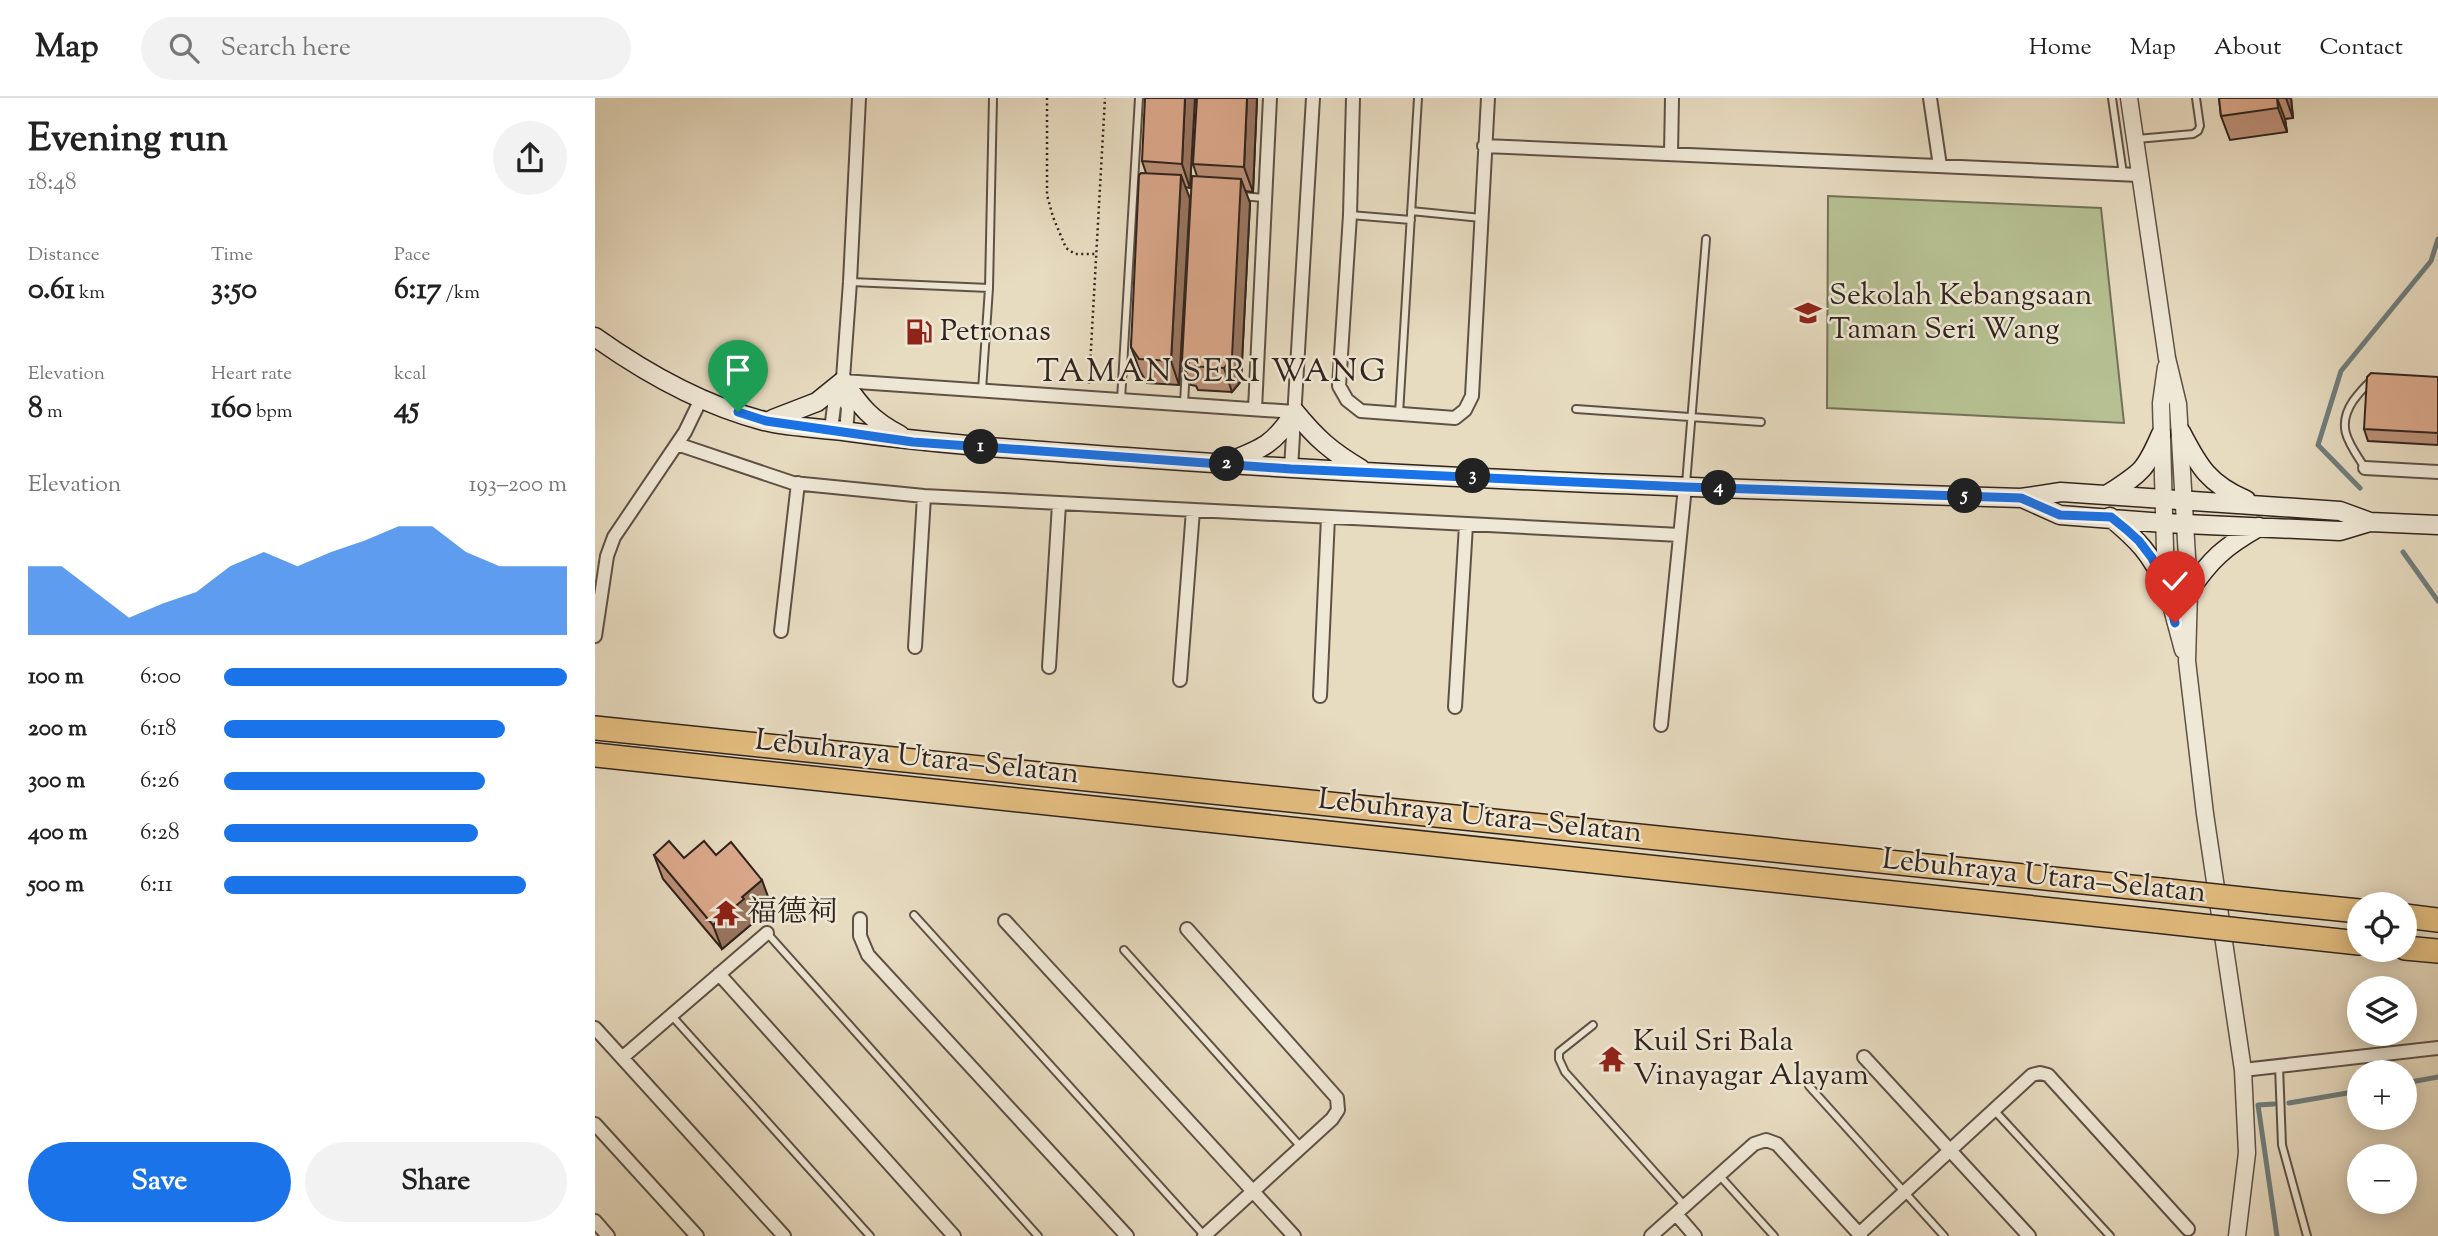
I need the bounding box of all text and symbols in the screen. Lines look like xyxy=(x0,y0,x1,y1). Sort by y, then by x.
search box xyxy=(141,17,631,80)
text: Map xyxy=(35,24,99,72)
icon: search xyxy=(165,29,203,67)
text: Search here xyxy=(221,30,351,67)
text: Home xyxy=(2029,31,2092,65)
text: Map xyxy=(2130,31,2176,65)
text: About xyxy=(2214,31,2281,65)
text: Contact xyxy=(2319,31,2403,65)
text: Evening run xyxy=(28,114,228,168)
button: share xyxy=(493,121,567,195)
text: 18:48 xyxy=(28,167,76,200)
text: Distance xyxy=(28,242,100,269)
text: Time xyxy=(211,242,253,269)
text: Pace xyxy=(394,242,430,269)
text: 0.61 xyxy=(28,269,75,312)
text: 3:50 xyxy=(211,269,257,312)
text: 6:17 xyxy=(394,269,442,312)
place label: Sekolah Kebangsaan Taman Seri Wang xyxy=(1829,275,2093,352)
text: km xyxy=(75,280,105,307)
text: /km xyxy=(442,280,480,307)
school or university icon: Sekolah Kebangsaan Taman Seri Wang xyxy=(1793,298,1823,328)
place label: Petronas xyxy=(940,311,1051,354)
fuel station icon: Petronas xyxy=(904,317,934,347)
pin xyxy=(708,340,768,412)
district label: TAMAN SERI WANG xyxy=(1037,350,1387,396)
icon: arrive xyxy=(719,351,757,389)
text: Elevation xyxy=(28,361,105,388)
text: Heart rate xyxy=(211,361,292,388)
text: kcal xyxy=(394,361,427,388)
text: 8 xyxy=(28,388,43,431)
text: 160 xyxy=(211,388,252,431)
text: 45 xyxy=(394,388,419,431)
text: m xyxy=(43,399,63,426)
text: bpm xyxy=(252,399,293,426)
pin: 1 xyxy=(963,430,999,464)
text: 1 xyxy=(977,433,984,460)
pin: 2 xyxy=(1209,446,1245,482)
text: 2 xyxy=(1222,450,1231,477)
pin: 3 xyxy=(1455,458,1491,494)
text: 3 xyxy=(1469,462,1476,489)
text: Elevation xyxy=(28,469,121,502)
text: 193–200 m xyxy=(469,469,567,502)
pin: 4 xyxy=(1701,470,1737,506)
text: 4 xyxy=(1714,474,1723,501)
pin: 5 xyxy=(1947,478,1983,514)
text: 5 xyxy=(1961,482,1968,509)
pin xyxy=(2145,551,2205,623)
icon: check xyxy=(2156,562,2194,600)
text: 100 m xyxy=(28,661,84,694)
text: 6:00 xyxy=(140,661,181,694)
text: 200 m xyxy=(28,713,87,746)
text: 6:18 xyxy=(140,713,177,746)
street label: Lebuhraya Utara–Selatan xyxy=(753,720,1082,796)
text: 300 m xyxy=(28,765,85,798)
text: 6:26 xyxy=(140,765,179,798)
street label: Lebuhraya Utara–Selatan xyxy=(1316,779,1645,855)
text: 400 m xyxy=(28,817,88,850)
text: 6:28 xyxy=(140,817,179,850)
street label: Lebuhraya Utara–Selatan xyxy=(1880,839,2209,915)
text: 500 m xyxy=(28,869,84,902)
text: 6:11 xyxy=(140,869,173,902)
place label: 福德祠 xyxy=(747,892,837,935)
map controls xyxy=(2347,892,2417,1214)
button: locate xyxy=(2347,892,2417,962)
temple icon: 福德祠 xyxy=(711,898,741,928)
button: layers xyxy=(2347,976,2417,1046)
place label: Kuil Sri Bala Vinayagar Alayam xyxy=(1633,1021,1869,1098)
temple icon: Kuil Sri Bala Vinayagar Alayam xyxy=(1597,1044,1627,1074)
button: + xyxy=(2347,1060,2417,1130)
button: Save xyxy=(28,1142,291,1222)
button: Share xyxy=(305,1142,567,1222)
button: − xyxy=(2347,1144,2417,1214)

